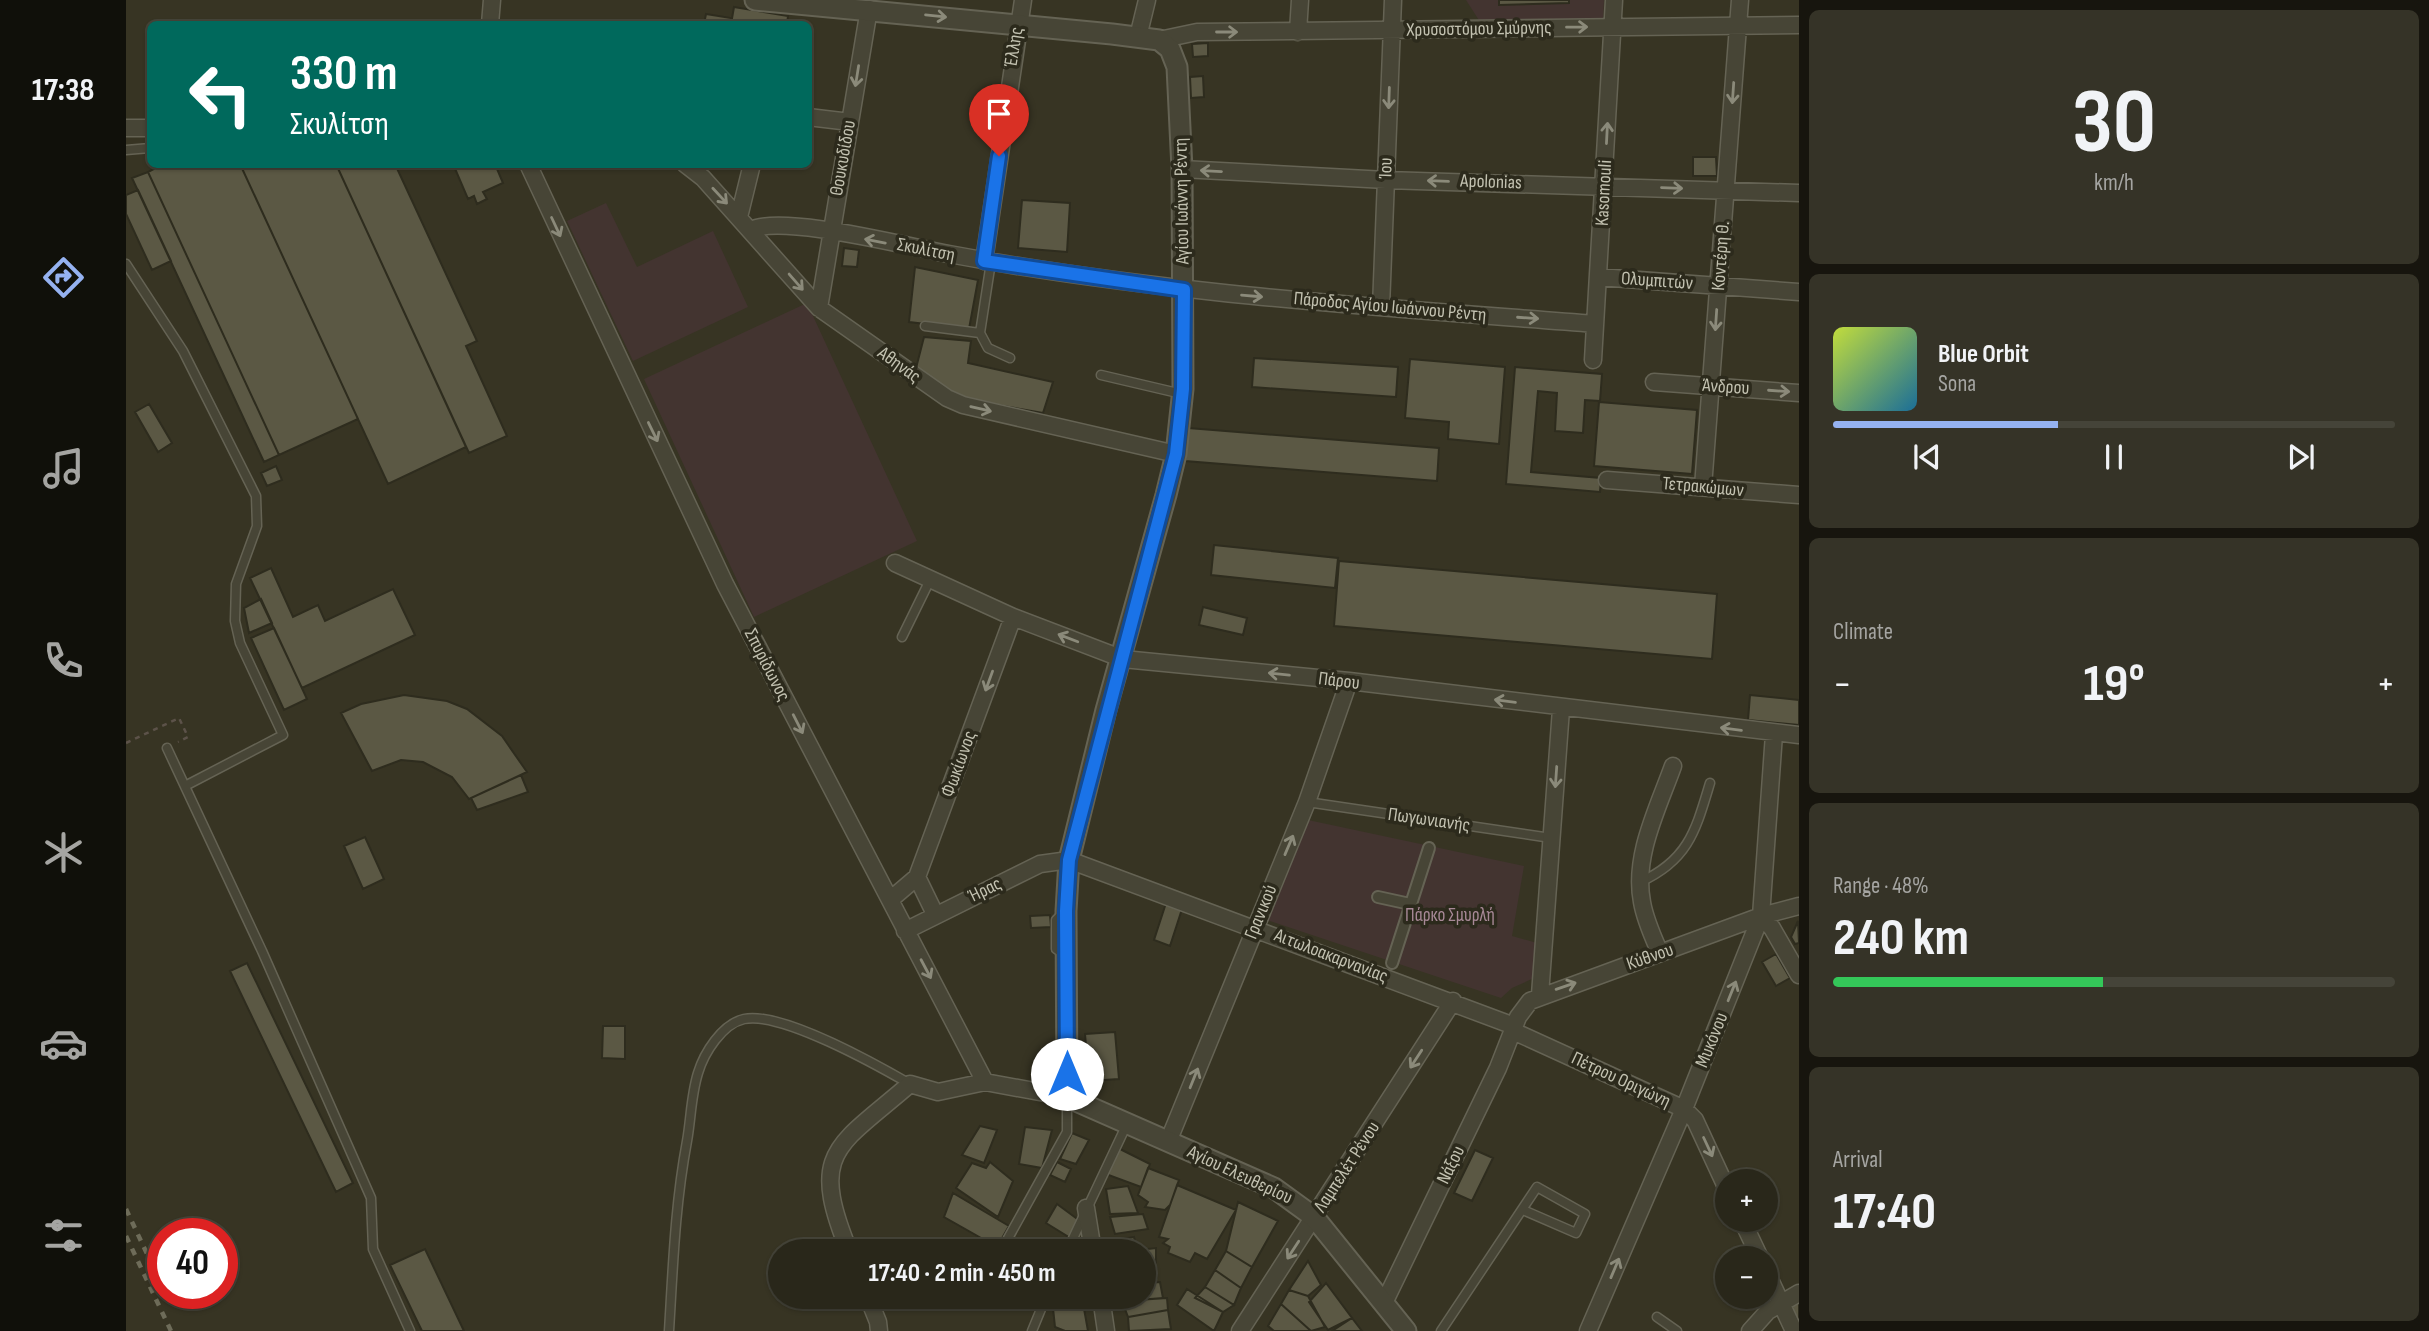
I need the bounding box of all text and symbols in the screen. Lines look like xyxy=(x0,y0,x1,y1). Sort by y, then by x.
one-way arrow xyxy=(925,10,947,23)
street label: Χρυσοστόμου Σμύρνης xyxy=(1405,16,1552,42)
one-way arrow xyxy=(1565,20,1588,34)
street label: Έλλης xyxy=(999,25,1028,70)
one-way arrow xyxy=(1215,25,1238,39)
text: 330 m xyxy=(290,45,397,104)
icon: left xyxy=(175,49,266,140)
one-way arrow xyxy=(850,65,863,87)
text: 30 xyxy=(2072,69,2156,178)
text: 17:38 xyxy=(32,71,94,110)
one-way arrow xyxy=(1726,81,1739,104)
pin xyxy=(969,84,1029,156)
one-way arrow xyxy=(1383,86,1396,109)
icon: arrive xyxy=(980,95,1018,133)
text: Σκυλίτση xyxy=(290,105,389,144)
street label: Θουκυδίδου xyxy=(825,118,861,198)
one-way arrow xyxy=(1601,123,1614,145)
street label: Αγίου Ιωάννη Ρέντη xyxy=(1169,138,1195,265)
street label: Ίου xyxy=(1374,157,1398,180)
street label: Kasomouli xyxy=(1591,159,1617,227)
one-way arrow xyxy=(1200,164,1223,177)
street label: Apolonias xyxy=(1459,169,1522,195)
text: km/h xyxy=(2094,169,2134,197)
one-way arrow xyxy=(1427,174,1450,188)
one-way arrow xyxy=(1661,181,1684,195)
one-way arrow xyxy=(711,187,728,204)
one-way arrow xyxy=(550,215,563,237)
street label: Κοντέρη Θ. xyxy=(1707,221,1735,291)
one-way arrow xyxy=(864,233,887,247)
street label: Σκυλίτση xyxy=(895,233,957,267)
icon: directions xyxy=(39,253,88,302)
street label: Ολυμπιτών xyxy=(1620,267,1694,295)
one-way arrow xyxy=(788,272,804,290)
street label: Πάροδος Αγίου Ιωάννου Ρέντη xyxy=(1293,287,1487,327)
one-way arrow xyxy=(1240,290,1263,303)
one-way arrow xyxy=(1709,308,1722,331)
one-way arrow xyxy=(1516,312,1538,325)
text: Blue Orbit xyxy=(1938,339,2029,370)
street label: Αθηνάς xyxy=(872,341,925,388)
text: Sona xyxy=(1938,370,1976,398)
street label: Άνδρου xyxy=(1702,374,1750,400)
one-way arrow xyxy=(1768,385,1791,398)
one-way arrow xyxy=(970,403,992,416)
one-way arrow xyxy=(647,421,661,442)
icon: previous xyxy=(1908,438,1946,476)
icon: pause xyxy=(2095,438,2133,476)
icon: next xyxy=(2282,438,2320,476)
icon: music xyxy=(39,444,88,493)
street label: Τετρακώμων xyxy=(1661,472,1745,502)
text: Climate xyxy=(1833,618,1893,646)
street label: Σπυρίδωνος xyxy=(739,625,795,705)
one-way arrow xyxy=(1057,631,1079,643)
icon: phone xyxy=(39,636,88,685)
text: 19° xyxy=(2083,653,2145,716)
text: − xyxy=(1833,662,1852,707)
text: + xyxy=(2376,662,2395,707)
one-way arrow xyxy=(1269,667,1291,680)
street label: Πάρου xyxy=(1317,667,1361,695)
one-way arrow xyxy=(982,670,995,692)
one-way arrow xyxy=(1494,695,1517,708)
one-way arrow xyxy=(792,713,805,734)
one-way arrow xyxy=(1720,722,1743,735)
street label: Φωκίωνος xyxy=(936,728,982,800)
one-way arrow xyxy=(1549,765,1562,787)
street label: Πωγωνιανής xyxy=(1386,803,1472,837)
icon: climate xyxy=(39,828,88,877)
one-way arrow xyxy=(1283,835,1296,856)
street label: Ήρας xyxy=(964,872,1005,908)
text: Range · 48% xyxy=(1833,872,1929,900)
street label: Γρανικού xyxy=(1240,882,1282,942)
park label: Πάρκο Σµυρλή xyxy=(1405,904,1495,927)
text: 240 km xyxy=(1833,907,1969,970)
street label: Αιτωλοακαρνανίας xyxy=(1270,923,1391,988)
street label: Κύθνου xyxy=(1624,938,1676,976)
one-way arrow xyxy=(919,958,933,979)
one-way arrow xyxy=(1554,979,1576,991)
one-way arrow xyxy=(1726,981,1739,1002)
street label: Μυκόνου xyxy=(1691,1009,1733,1071)
icon: car xyxy=(39,1019,88,1068)
position arrow xyxy=(1030,1037,1104,1111)
street label: Πέτρου Οριγώνη xyxy=(1568,1047,1674,1113)
one-way arrow xyxy=(1408,1049,1423,1068)
one-way arrow xyxy=(1188,1068,1201,1090)
street label: Λαμπελέτ Ρένου xyxy=(1309,1117,1385,1218)
one-way arrow xyxy=(1702,1136,1715,1158)
street label: Αγίου Ελευθερίου xyxy=(1183,1140,1296,1209)
street label: Νάξου xyxy=(1432,1142,1470,1188)
text: Arrival xyxy=(1833,1146,1882,1174)
map controls xyxy=(1715,1169,1778,1309)
button: + xyxy=(1715,1169,1778,1232)
text: 17:40 xyxy=(1833,1181,1936,1244)
icon: filters xyxy=(39,1211,88,1260)
speed limit sign: 40 xyxy=(147,1218,238,1309)
one-way arrow xyxy=(1285,1240,1299,1260)
button: − xyxy=(1715,1246,1778,1309)
text: 17:40 · 2 min · 450 m xyxy=(869,1258,1055,1289)
one-way arrow xyxy=(1609,1258,1622,1280)

